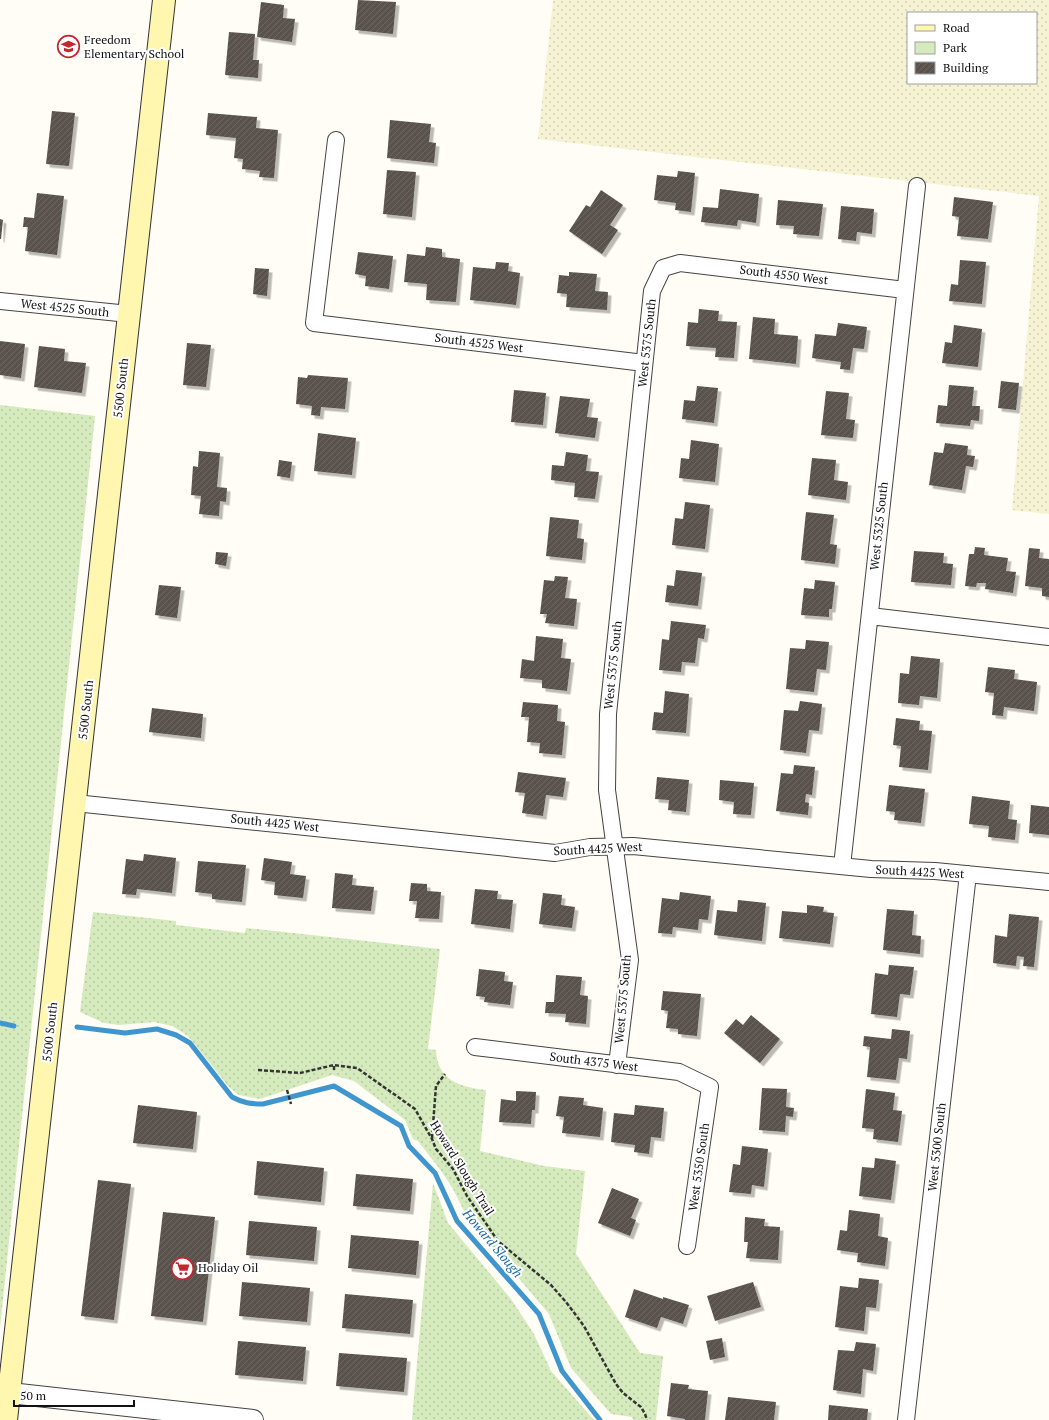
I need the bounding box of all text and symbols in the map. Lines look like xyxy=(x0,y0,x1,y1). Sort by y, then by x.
legend xyxy=(907,12,1037,84)
text: Road xyxy=(943,20,970,35)
place label: Freedom Elementary School xyxy=(84,32,185,61)
school or university icon: Freedom Elementary School xyxy=(55,34,81,60)
text: Park xyxy=(943,40,968,55)
text: Building xyxy=(943,60,989,75)
street label: South 4550 West xyxy=(739,262,830,287)
street label: West 4525 South xyxy=(20,295,110,320)
street label: West 5375 South xyxy=(634,298,659,388)
street label: South 4525 West xyxy=(434,330,525,355)
street label: 5500 South xyxy=(110,357,131,419)
street label: West 5325 South xyxy=(866,481,891,571)
street label: West 5375 South xyxy=(600,620,625,710)
street label: 5500 South xyxy=(75,679,96,741)
street label: South 4425 West xyxy=(230,810,321,835)
street label: South 4425 West xyxy=(553,839,643,858)
street label: South 4425 West xyxy=(875,862,965,881)
street label: West 5375 South xyxy=(611,954,634,1044)
street label: 5500 South xyxy=(39,1001,60,1063)
street label: South 4375 West xyxy=(549,1049,640,1074)
street label: West 5300 South xyxy=(924,1102,949,1192)
street label: Howard Slough Trail xyxy=(427,1118,498,1218)
street label: West 5350 South xyxy=(685,1122,712,1212)
water label: Howard Slough xyxy=(458,1204,527,1281)
supermarket icon: Holiday Oil xyxy=(170,1255,196,1281)
place label: Holiday Oil xyxy=(198,1260,259,1275)
scale bar xyxy=(14,1382,134,1408)
text: 50 m xyxy=(20,1388,47,1403)

